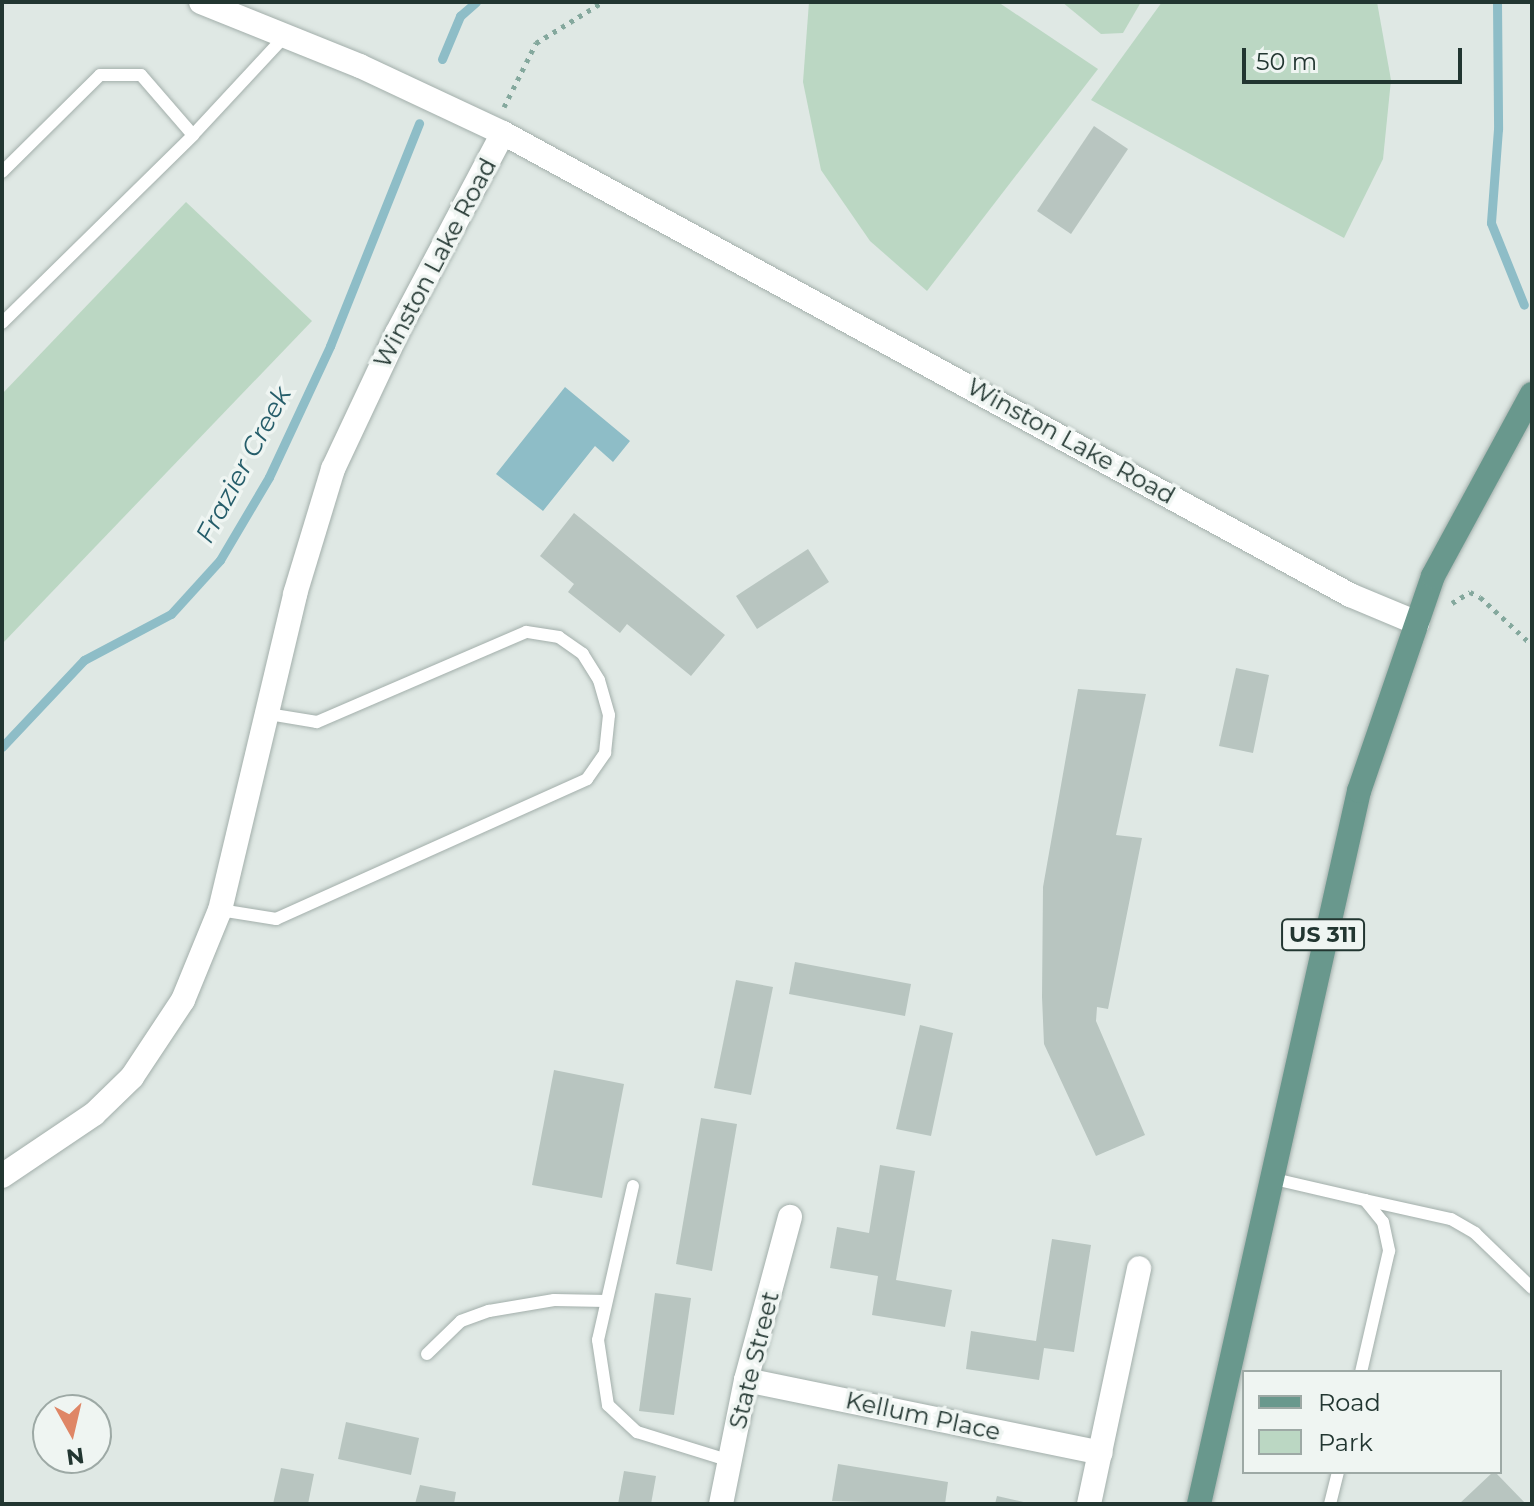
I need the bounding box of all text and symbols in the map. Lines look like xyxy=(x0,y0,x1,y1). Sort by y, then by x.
scale bar xyxy=(1246,32,1466,82)
text: 50 m xyxy=(1256,47,1317,76)
street label: Winston Lake Road xyxy=(368,153,502,373)
street label: Winston Lake Road xyxy=(962,372,1180,510)
water label: Frazier Creek xyxy=(190,381,298,549)
road number: US 311 xyxy=(1281,917,1365,953)
street label: State Street xyxy=(723,1288,785,1432)
legend xyxy=(1242,1370,1502,1474)
street label: Kellum Place xyxy=(843,1386,1003,1446)
text: Road xyxy=(1318,1388,1381,1417)
north arrow xyxy=(32,1394,112,1474)
text: Park xyxy=(1318,1428,1373,1457)
text: N xyxy=(64,1442,86,1471)

